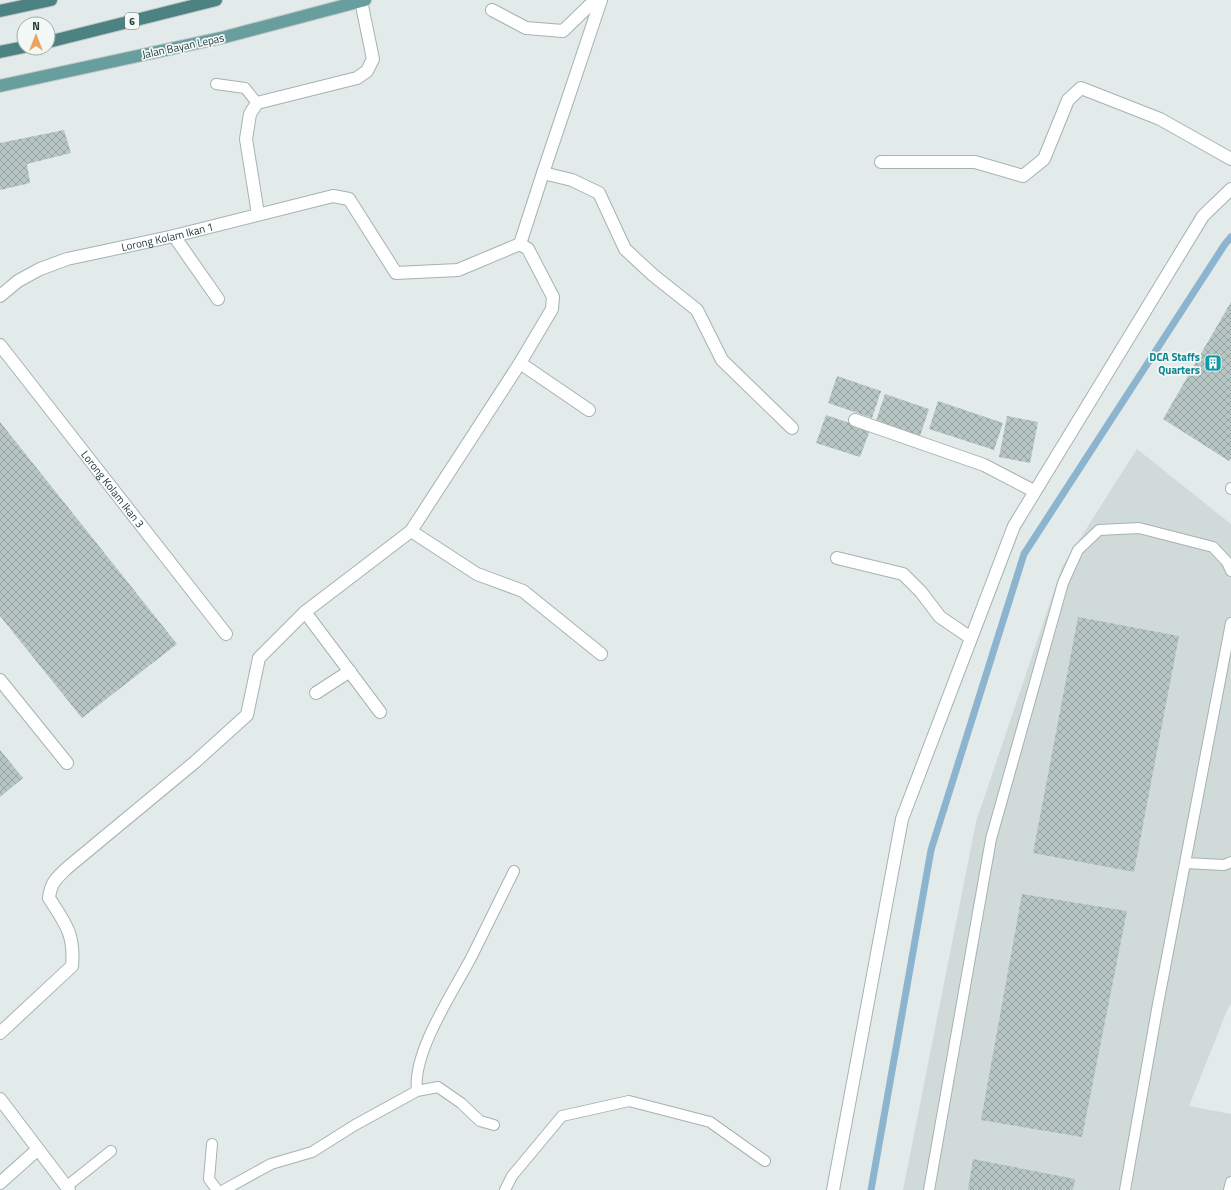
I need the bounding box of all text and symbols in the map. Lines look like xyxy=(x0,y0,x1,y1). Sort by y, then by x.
road number: 6 xyxy=(125,13,139,29)
north arrow xyxy=(16,16,56,56)
text: N xyxy=(32,18,40,34)
street label: Jalan Bayan Lepas xyxy=(140,29,226,63)
street label: Lorong Kolam Ikan 1 xyxy=(120,218,215,255)
place label: DCA Staffs Quarters xyxy=(1149,349,1200,378)
building icon: DCA Staffs Quarters xyxy=(1203,353,1223,373)
street label: Lorong Kolam Ikan 3 xyxy=(77,447,148,531)

